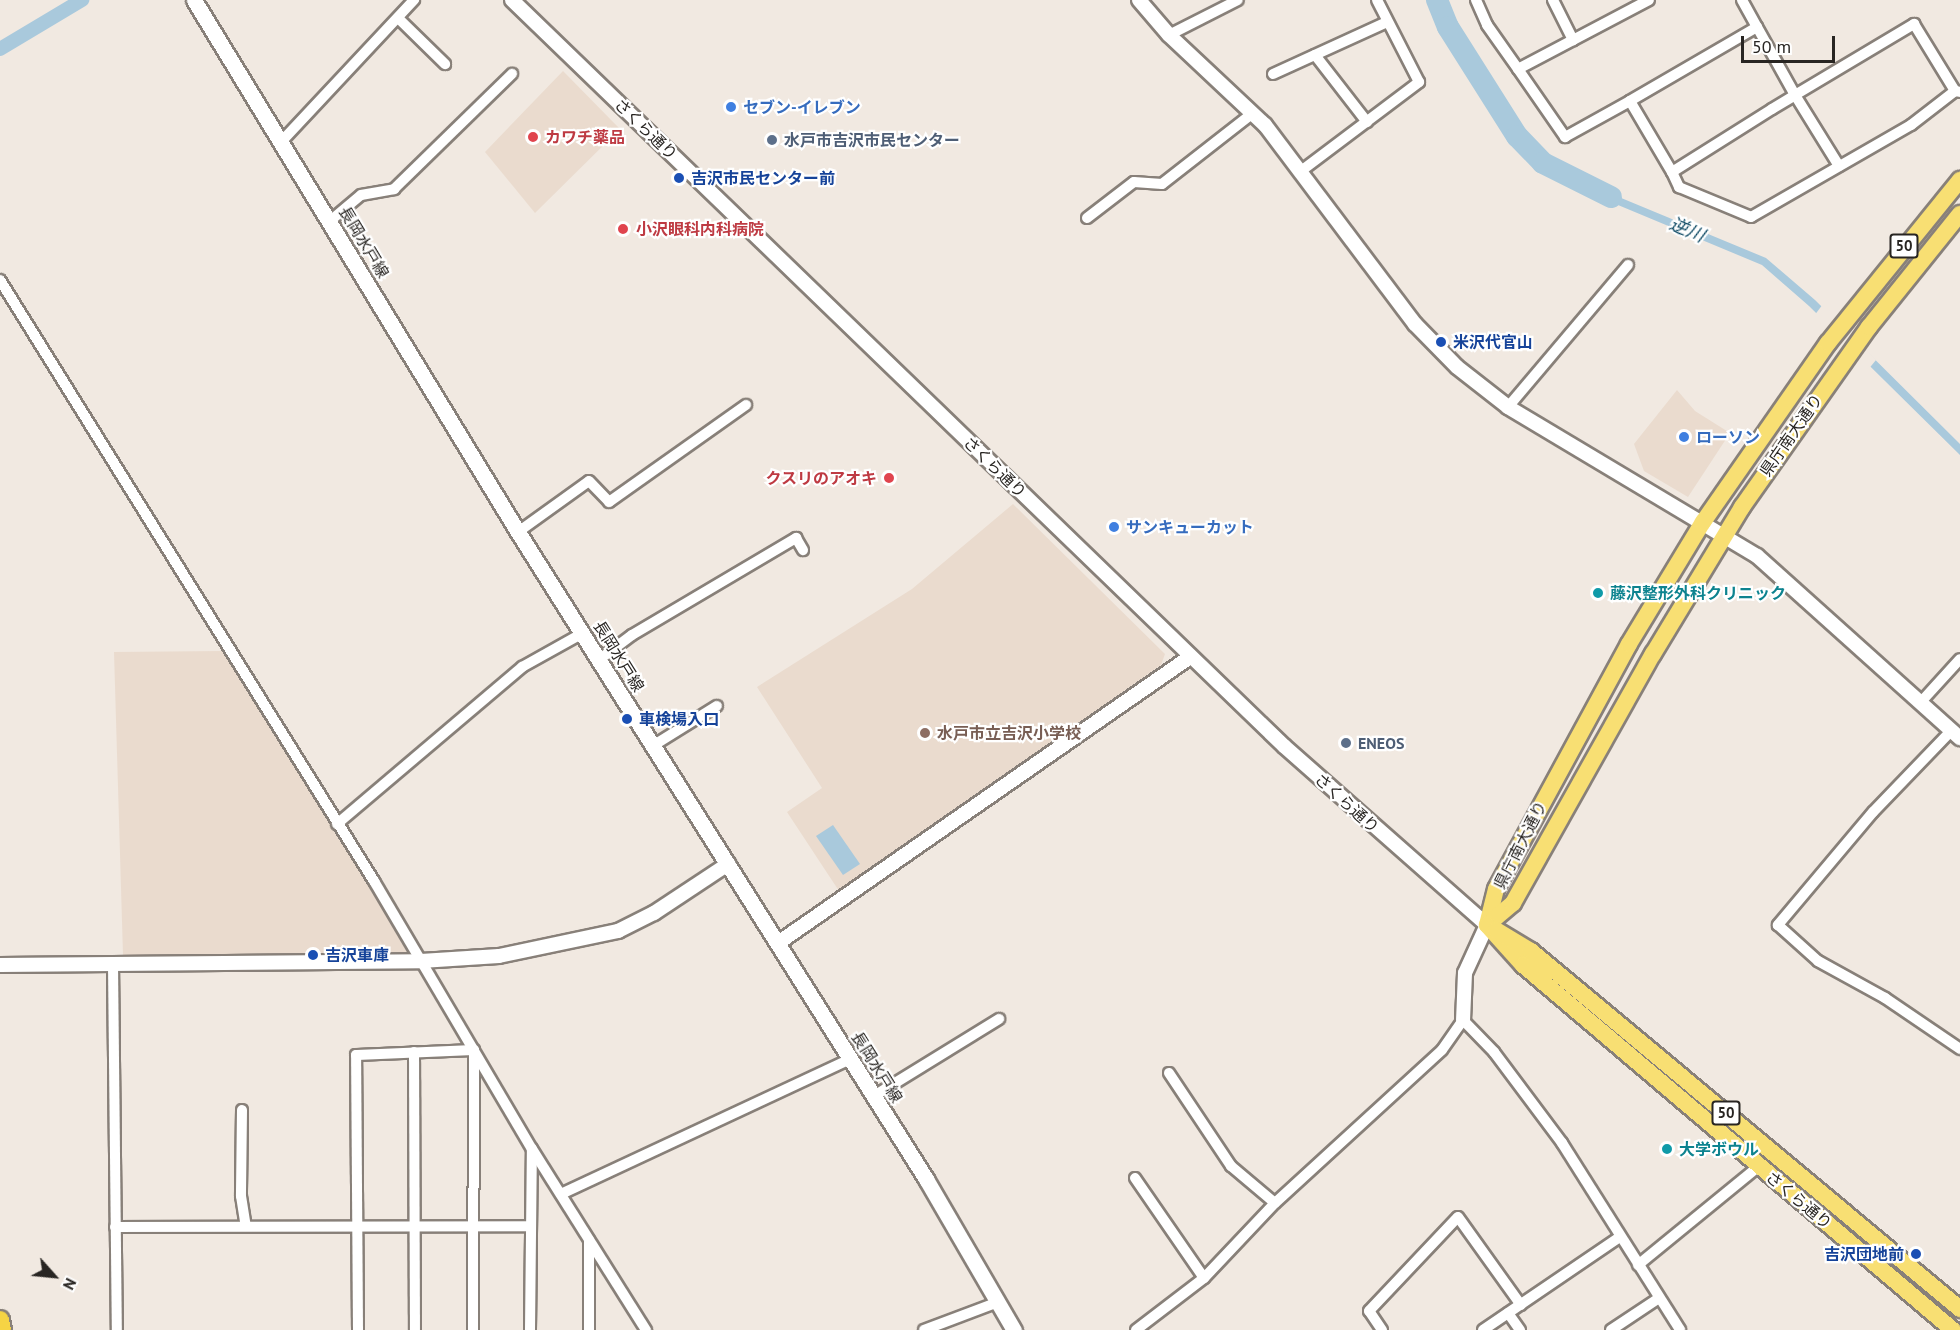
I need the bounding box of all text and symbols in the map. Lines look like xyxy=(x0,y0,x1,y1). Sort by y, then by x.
scale bar xyxy=(1744,24,1838,62)
text: 50 m xyxy=(1752,35,1791,58)
street label: さくら通り xyxy=(611,94,681,164)
place label: セブン-イレブン xyxy=(743,97,861,117)
marker: セブン-イレブン xyxy=(724,100,738,114)
place label: カワチ薬品 xyxy=(545,127,625,147)
marker: カワチ薬品 xyxy=(526,130,540,144)
place label: 水戸市吉沢市民センター xyxy=(784,130,960,150)
marker: 水戸市吉沢市民センター xyxy=(765,133,779,147)
place label: 吉沢市民センター前 xyxy=(691,168,835,188)
marker: 吉沢市民センター前 xyxy=(672,171,686,185)
street label: 長岡水戸線 xyxy=(335,203,393,281)
water label: 逆川 xyxy=(1666,213,1708,247)
place label: 小沢眼科内科病院 xyxy=(636,219,764,239)
marker: 小沢眼科内科病院 xyxy=(614,220,632,238)
road number: 50 xyxy=(1889,234,1919,258)
place label: 米沢代官山 xyxy=(1453,332,1533,352)
marker: 米沢代官山 xyxy=(1434,335,1448,349)
street label: 県庁南大通り xyxy=(1756,390,1826,480)
place label: ローソン xyxy=(1696,427,1760,447)
marker: ローソン xyxy=(1677,430,1691,444)
street label: さくら通り xyxy=(960,432,1030,502)
place label: クスリのアオキ xyxy=(765,468,877,488)
marker: クスリのアオキ xyxy=(882,471,896,485)
place label: サンキューカット xyxy=(1126,517,1254,537)
marker: サンキューカット xyxy=(1107,520,1121,534)
place label: 藤沢整形外科クリニック xyxy=(1610,583,1786,603)
marker: 藤沢整形外科クリニック xyxy=(1591,586,1605,600)
street label: 長岡水戸線 xyxy=(590,617,648,695)
place label: 車検場入口 xyxy=(639,709,719,729)
marker: 車検場入口 xyxy=(620,712,634,726)
place label: 水戸市立吉沢小学校 xyxy=(937,723,1081,743)
marker: 水戸市立吉沢小学校 xyxy=(918,726,932,740)
place label: ENEOS xyxy=(1358,733,1404,753)
marker: ENEOS xyxy=(1339,736,1353,750)
street label: さくら通り xyxy=(1311,769,1383,837)
street label: 県庁南大通り xyxy=(1490,798,1550,892)
place label: 吉沢車庫 xyxy=(325,945,389,965)
marker: 吉沢車庫 xyxy=(306,948,320,962)
street label: 長岡水戸線 xyxy=(848,1028,906,1106)
road number: 50 xyxy=(1711,1101,1741,1125)
place label: 大学ボウル xyxy=(1679,1139,1759,1159)
marker: 大学ボウル xyxy=(1660,1142,1674,1156)
street label: さくら通り xyxy=(1762,1167,1836,1233)
place label: 吉沢団地前 xyxy=(1824,1244,1904,1264)
north arrow xyxy=(24,1246,84,1306)
marker: 吉沢団地前 xyxy=(1909,1247,1923,1261)
text: N xyxy=(59,1275,81,1293)

